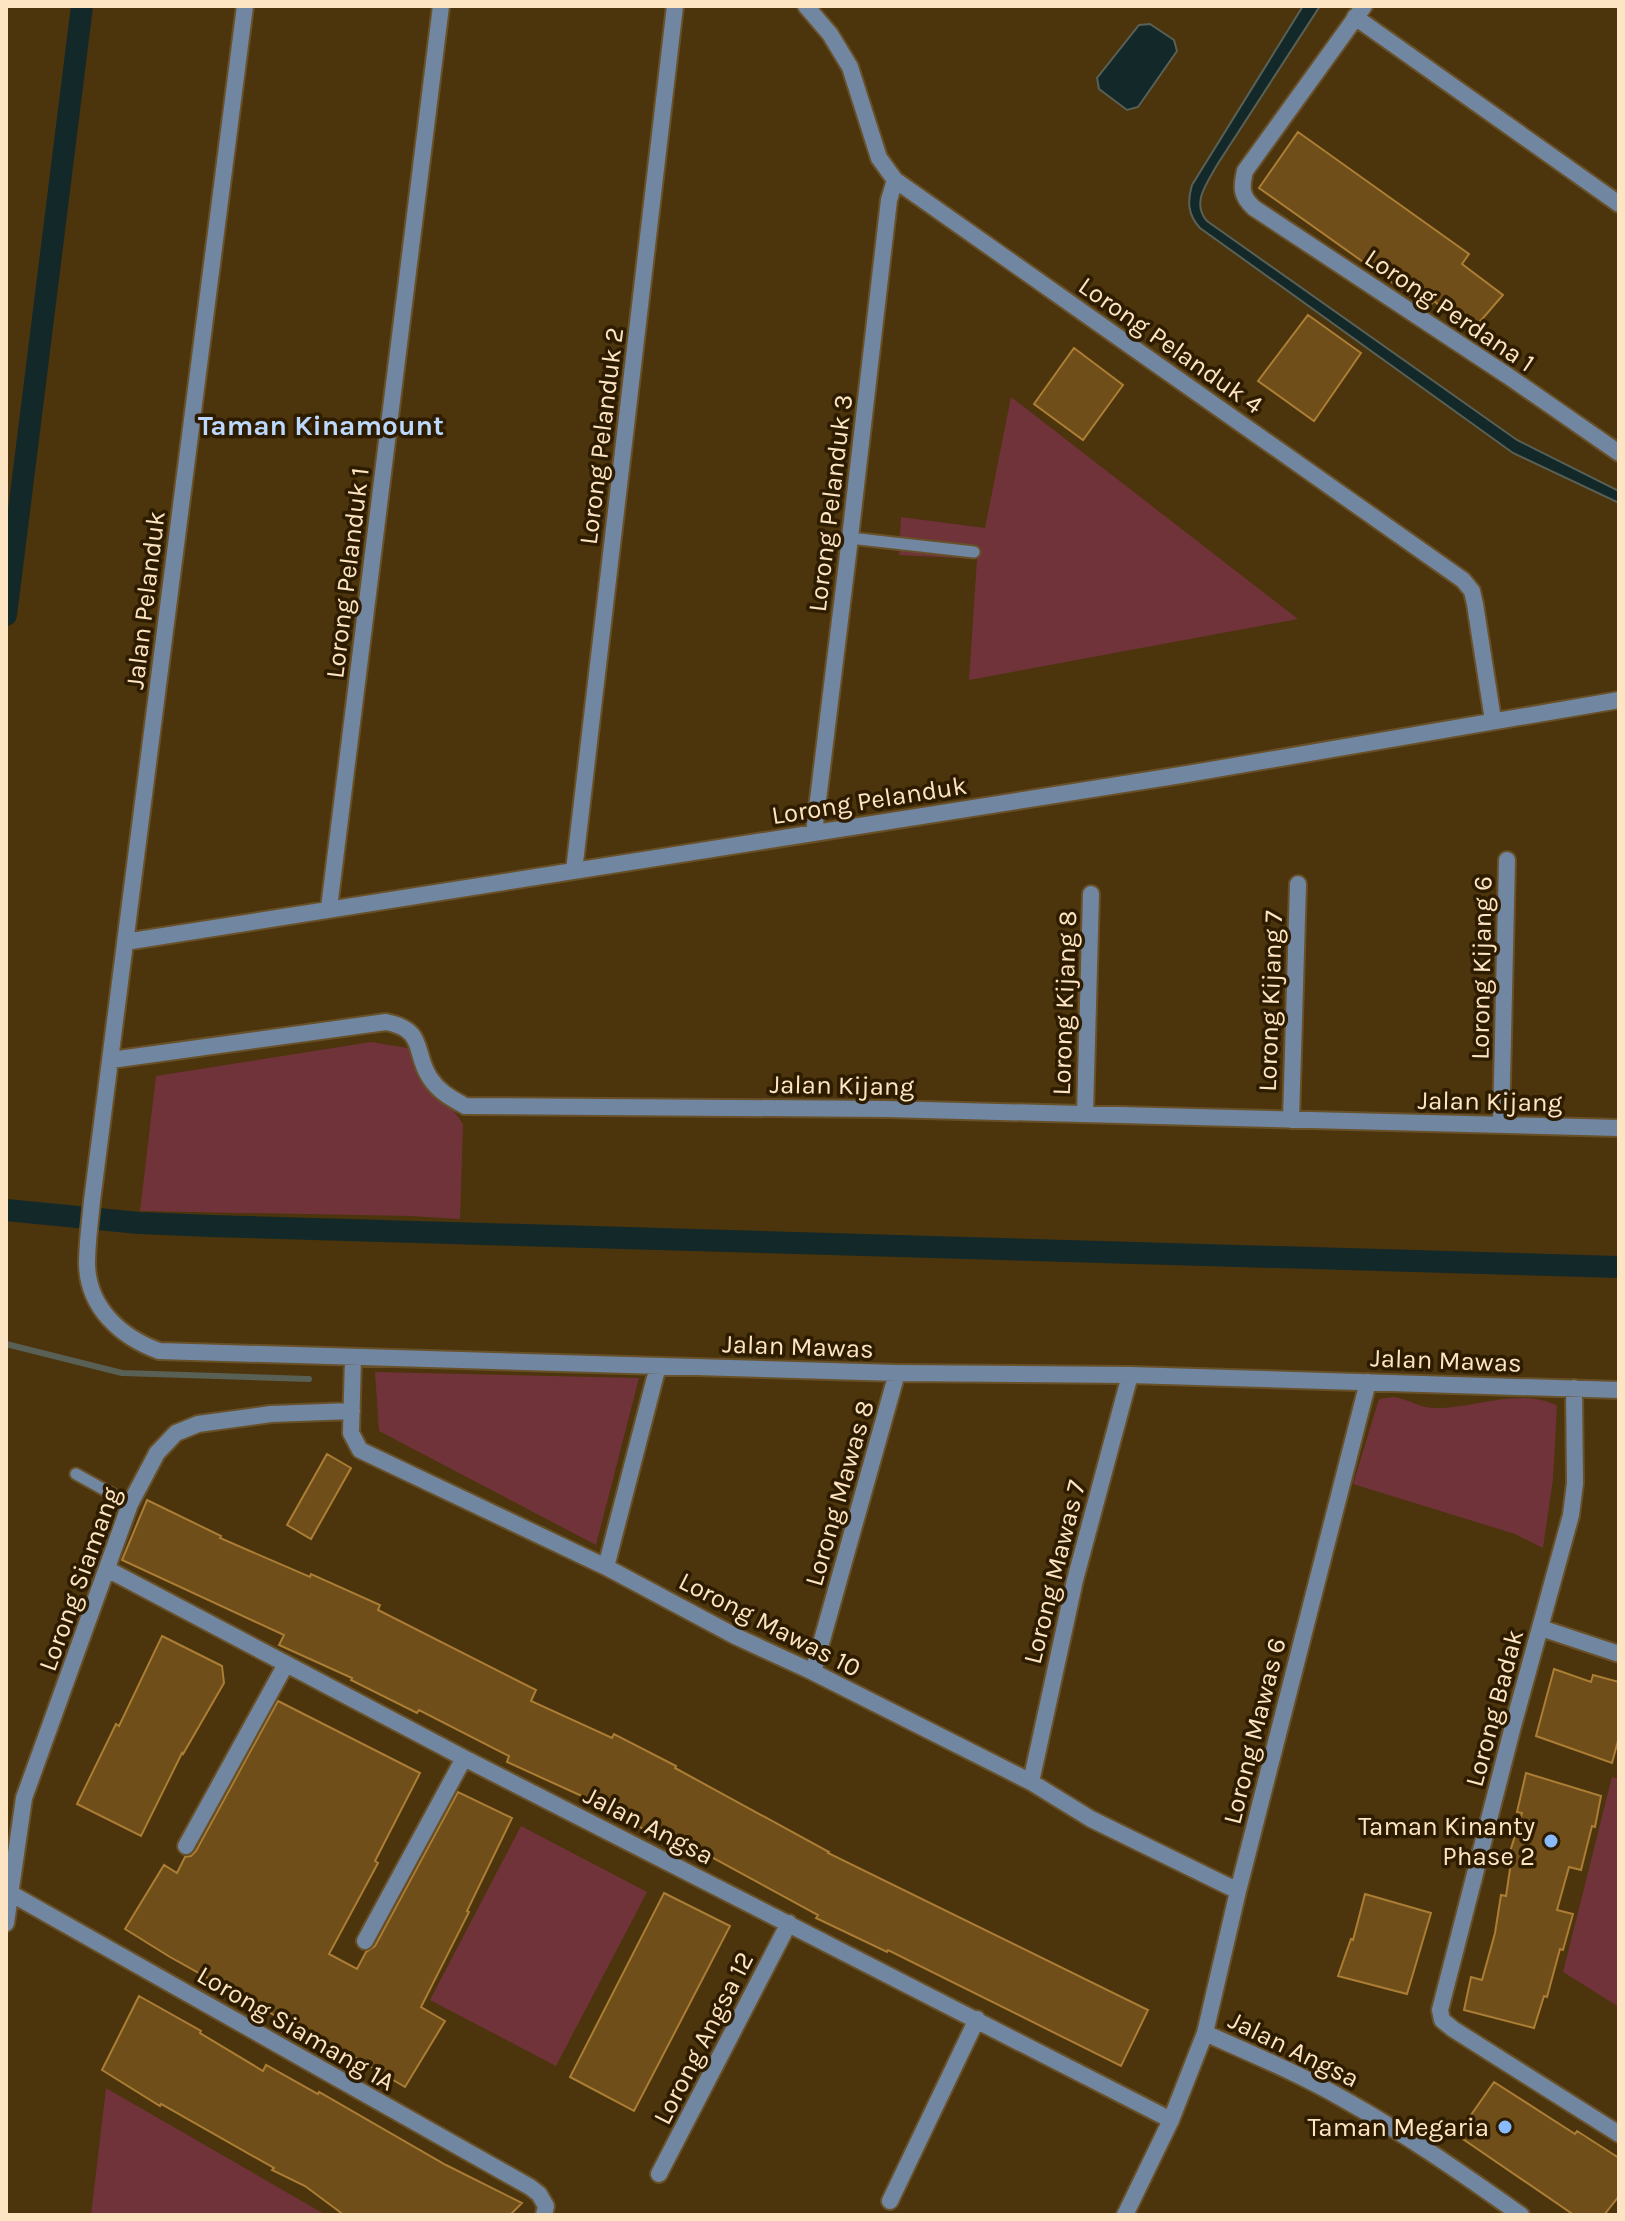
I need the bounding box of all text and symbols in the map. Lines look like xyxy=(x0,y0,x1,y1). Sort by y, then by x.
street label: Lorong Perdana 1 xyxy=(1359,242,1541,379)
street label: Lorong Pelanduk 4 xyxy=(1073,270,1269,421)
street label: Lorong Pelanduk 2 xyxy=(573,326,630,546)
street label: Lorong Pelanduk 3 xyxy=(802,393,859,614)
district label: Taman Kinamount xyxy=(198,409,444,442)
street label: Lorong Pelanduk 1 xyxy=(319,466,376,680)
street label: Jalan Pelanduk xyxy=(119,509,172,691)
street label: Lorong Pelanduk xyxy=(769,770,969,831)
street label: Lorong Kijang 6 xyxy=(1464,876,1499,1060)
street label: Lorong Kijang 8 xyxy=(1046,910,1083,1096)
street label: Lorong Kijang 7 xyxy=(1252,910,1289,1092)
street label: Jalan Kijang xyxy=(769,1069,915,1102)
street label: Jalan Kijang xyxy=(1417,1085,1563,1118)
street label: Jalan Mawas xyxy=(722,1328,874,1365)
street label: Jalan Mawas xyxy=(1370,1342,1522,1379)
street label: Lorong Mawas 8 xyxy=(798,1397,881,1590)
street label: Lorong Mawas 7 xyxy=(1017,1477,1092,1667)
street label: Lorong Siamang xyxy=(32,1483,127,1675)
street label: Lorong Mawas 10 xyxy=(674,1565,866,1684)
street label: Lorong Badak xyxy=(1459,1626,1530,1790)
street label: Lorong Mawas 6 xyxy=(1216,1635,1293,1827)
street label: Jalan Angsa xyxy=(579,1780,719,1871)
place label: Taman Kinanty Phase 2 xyxy=(1358,1811,1535,1872)
marker: Taman Kinanty Phase 2 xyxy=(1542,1832,1560,1850)
street label: Lorong Angsa 12 xyxy=(647,1947,760,2130)
street label: Lorong Siamang 1A xyxy=(191,1959,400,2098)
street label: Jalan Angsa xyxy=(1223,2004,1364,2094)
place label: Taman Megaria xyxy=(1308,2112,1489,2143)
marker: Taman Megaria xyxy=(1496,2118,1514,2136)

